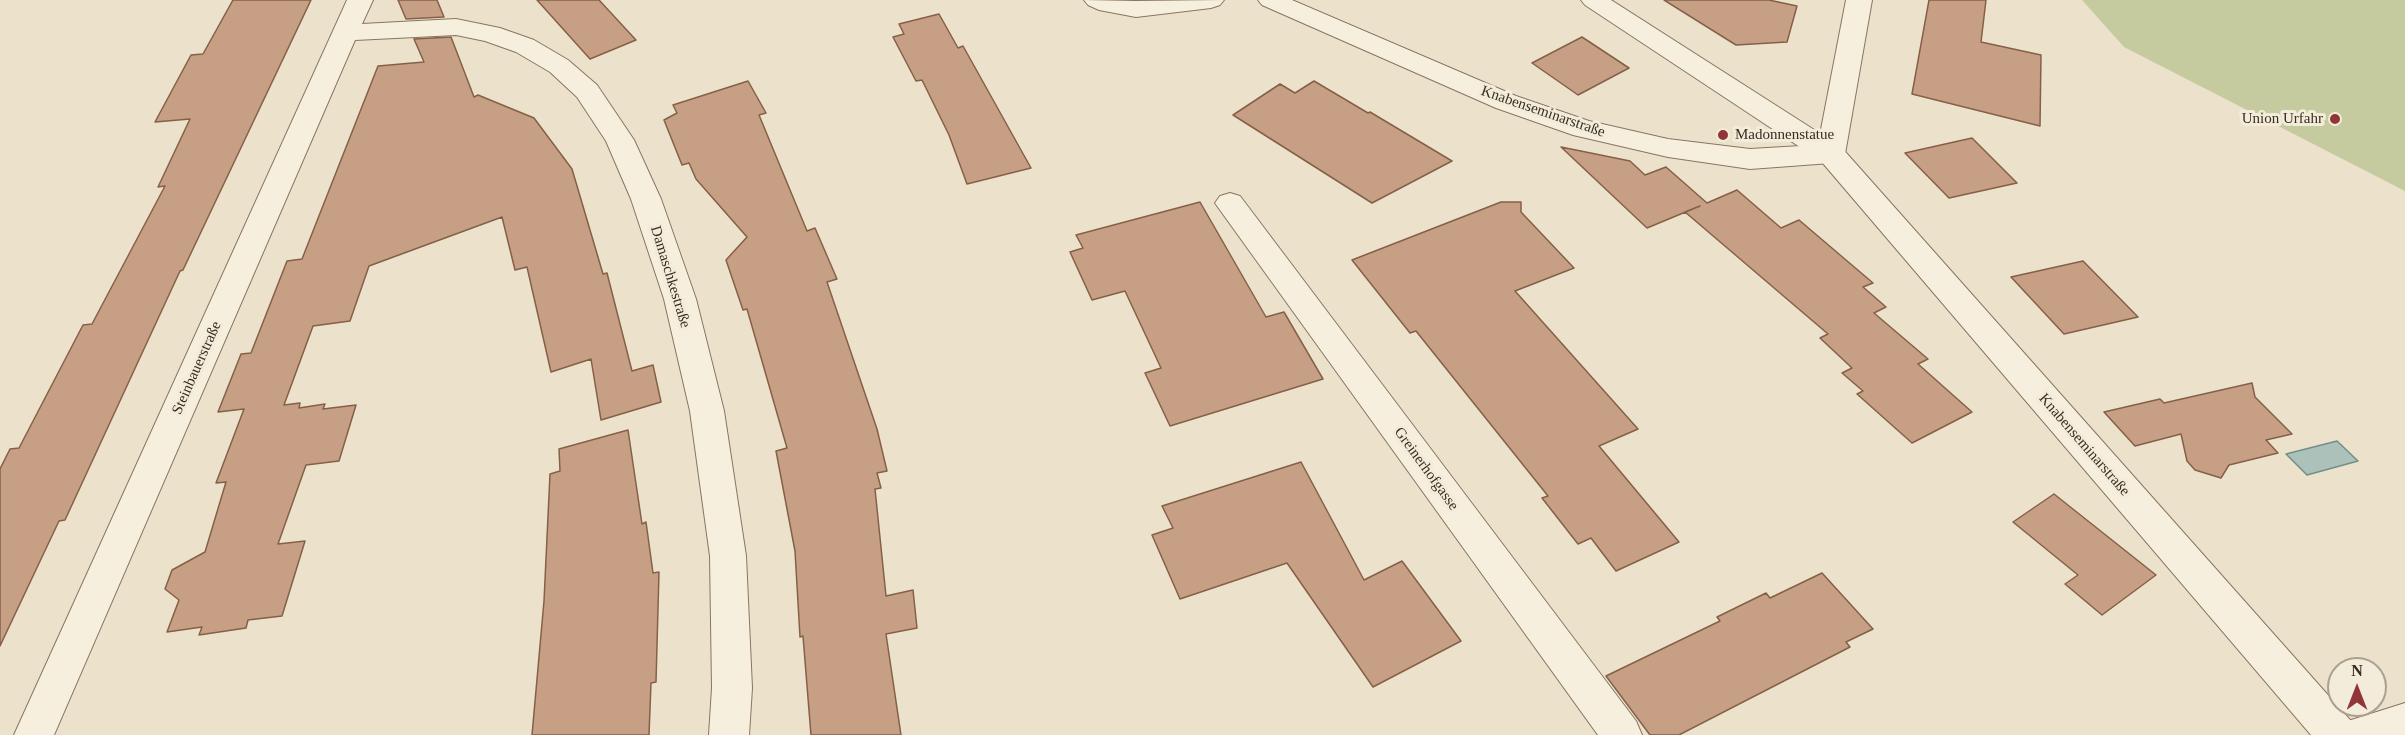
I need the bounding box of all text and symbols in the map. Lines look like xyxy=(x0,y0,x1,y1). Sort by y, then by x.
street label: Knabenseminarstraße xyxy=(1479,82,1607,142)
place label: Union Urfahr xyxy=(2242,110,2323,128)
marker: Union Urfahr xyxy=(2328,112,2342,126)
place label: Madonnenstatue xyxy=(1735,126,1834,144)
marker: Madonnenstatue xyxy=(1716,128,1730,142)
street label: Damaschkestraße xyxy=(646,224,694,330)
street label: Steinbauerstraße xyxy=(168,319,226,417)
street label: Knabenseminarstraße xyxy=(2035,390,2133,500)
street label: Greinerhofgasse xyxy=(1390,424,1462,514)
north arrow xyxy=(2327,657,2387,717)
text: N xyxy=(2351,662,2363,679)

